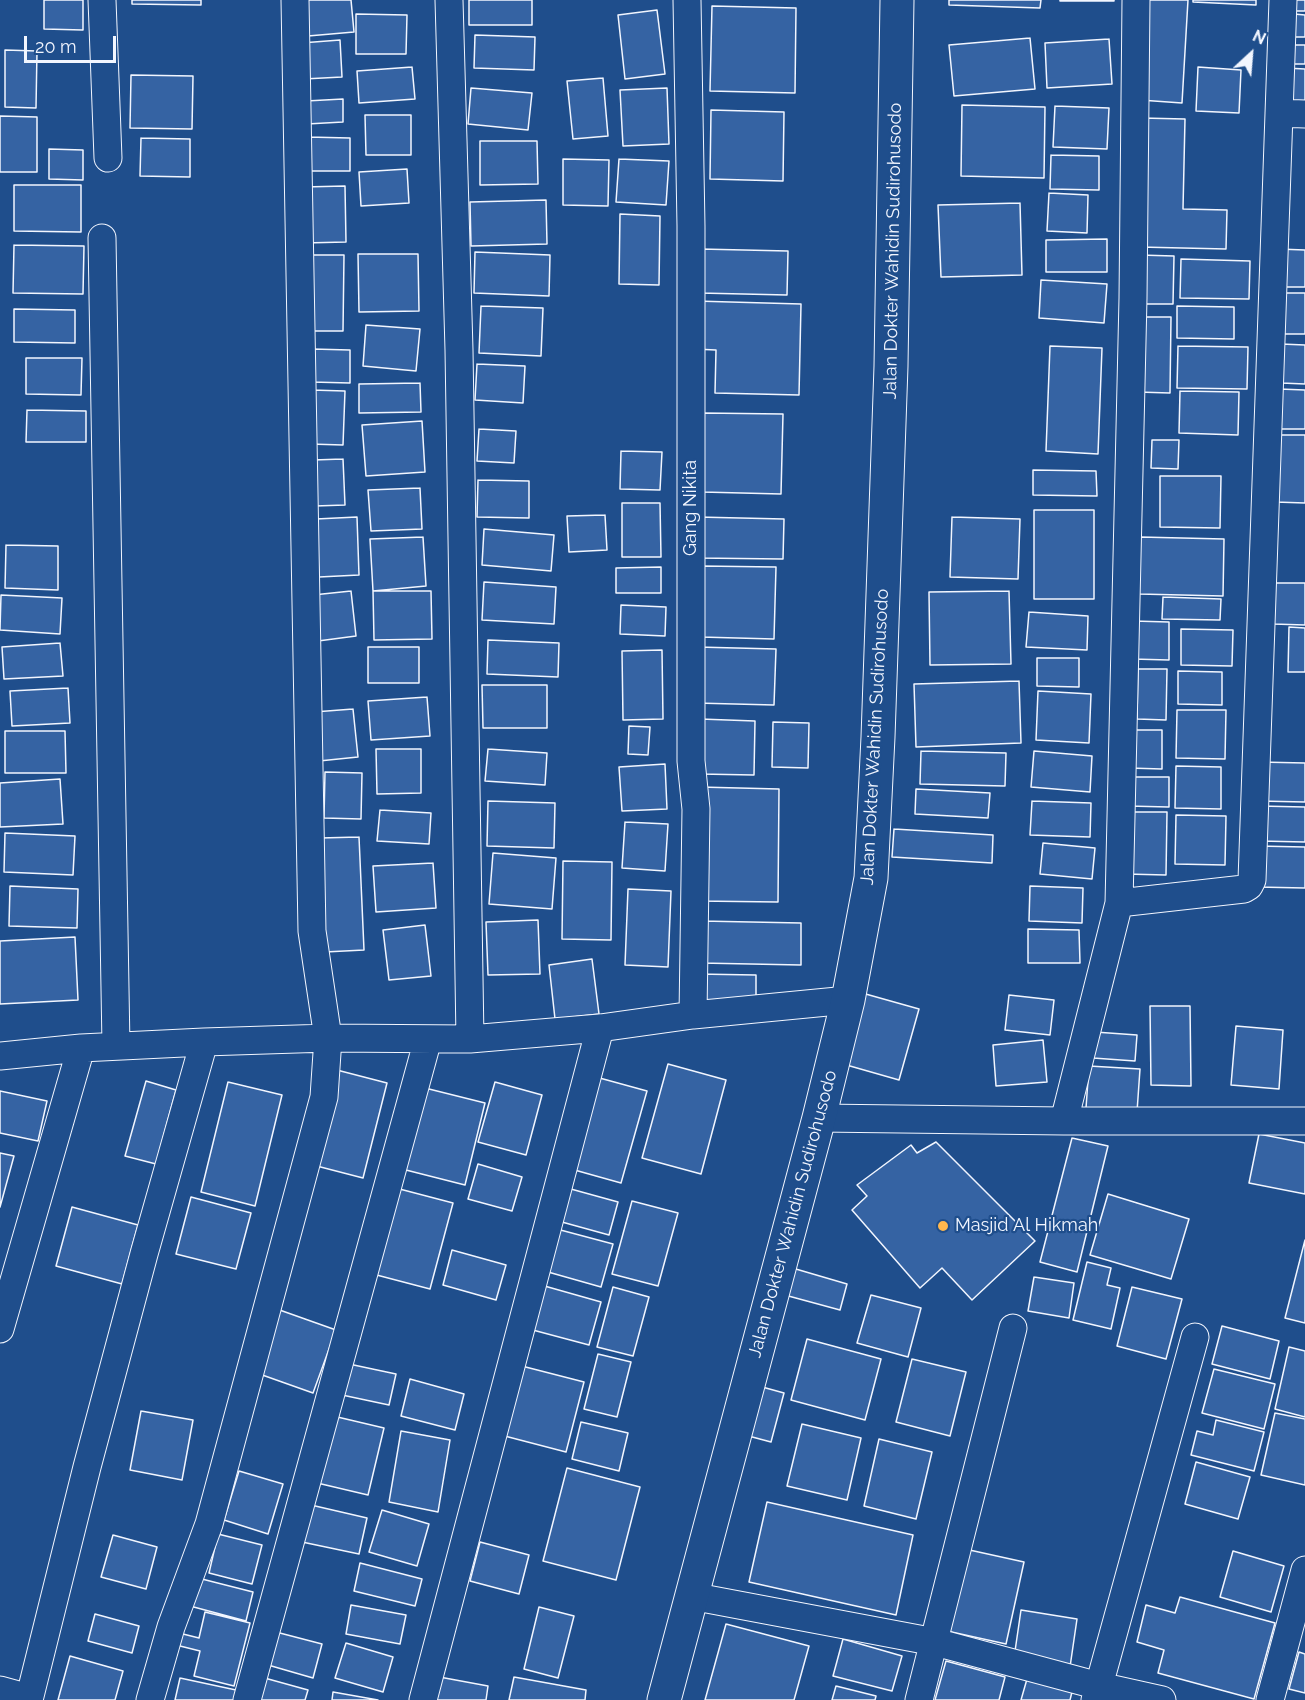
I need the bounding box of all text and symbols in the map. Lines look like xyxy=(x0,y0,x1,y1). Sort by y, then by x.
scale bar xyxy=(27,24,118,62)
north arrow xyxy=(1221,24,1281,84)
text: N xyxy=(1249,26,1269,49)
text: 20 m xyxy=(35,36,77,57)
street label: Jalan Dokter Wahidin Sudirohusodo xyxy=(880,102,906,400)
street label: Gang Nikita xyxy=(680,460,702,556)
street label: Jalan Dokter Wahidin Sudirohusodo xyxy=(856,588,894,886)
street label: Jalan Dokter Wahidin Sudirohusodo xyxy=(744,1068,842,1360)
place label: Masjid Al Hikmah xyxy=(955,1215,1098,1237)
marker: Masjid Al Hikmah xyxy=(936,1219,950,1233)

